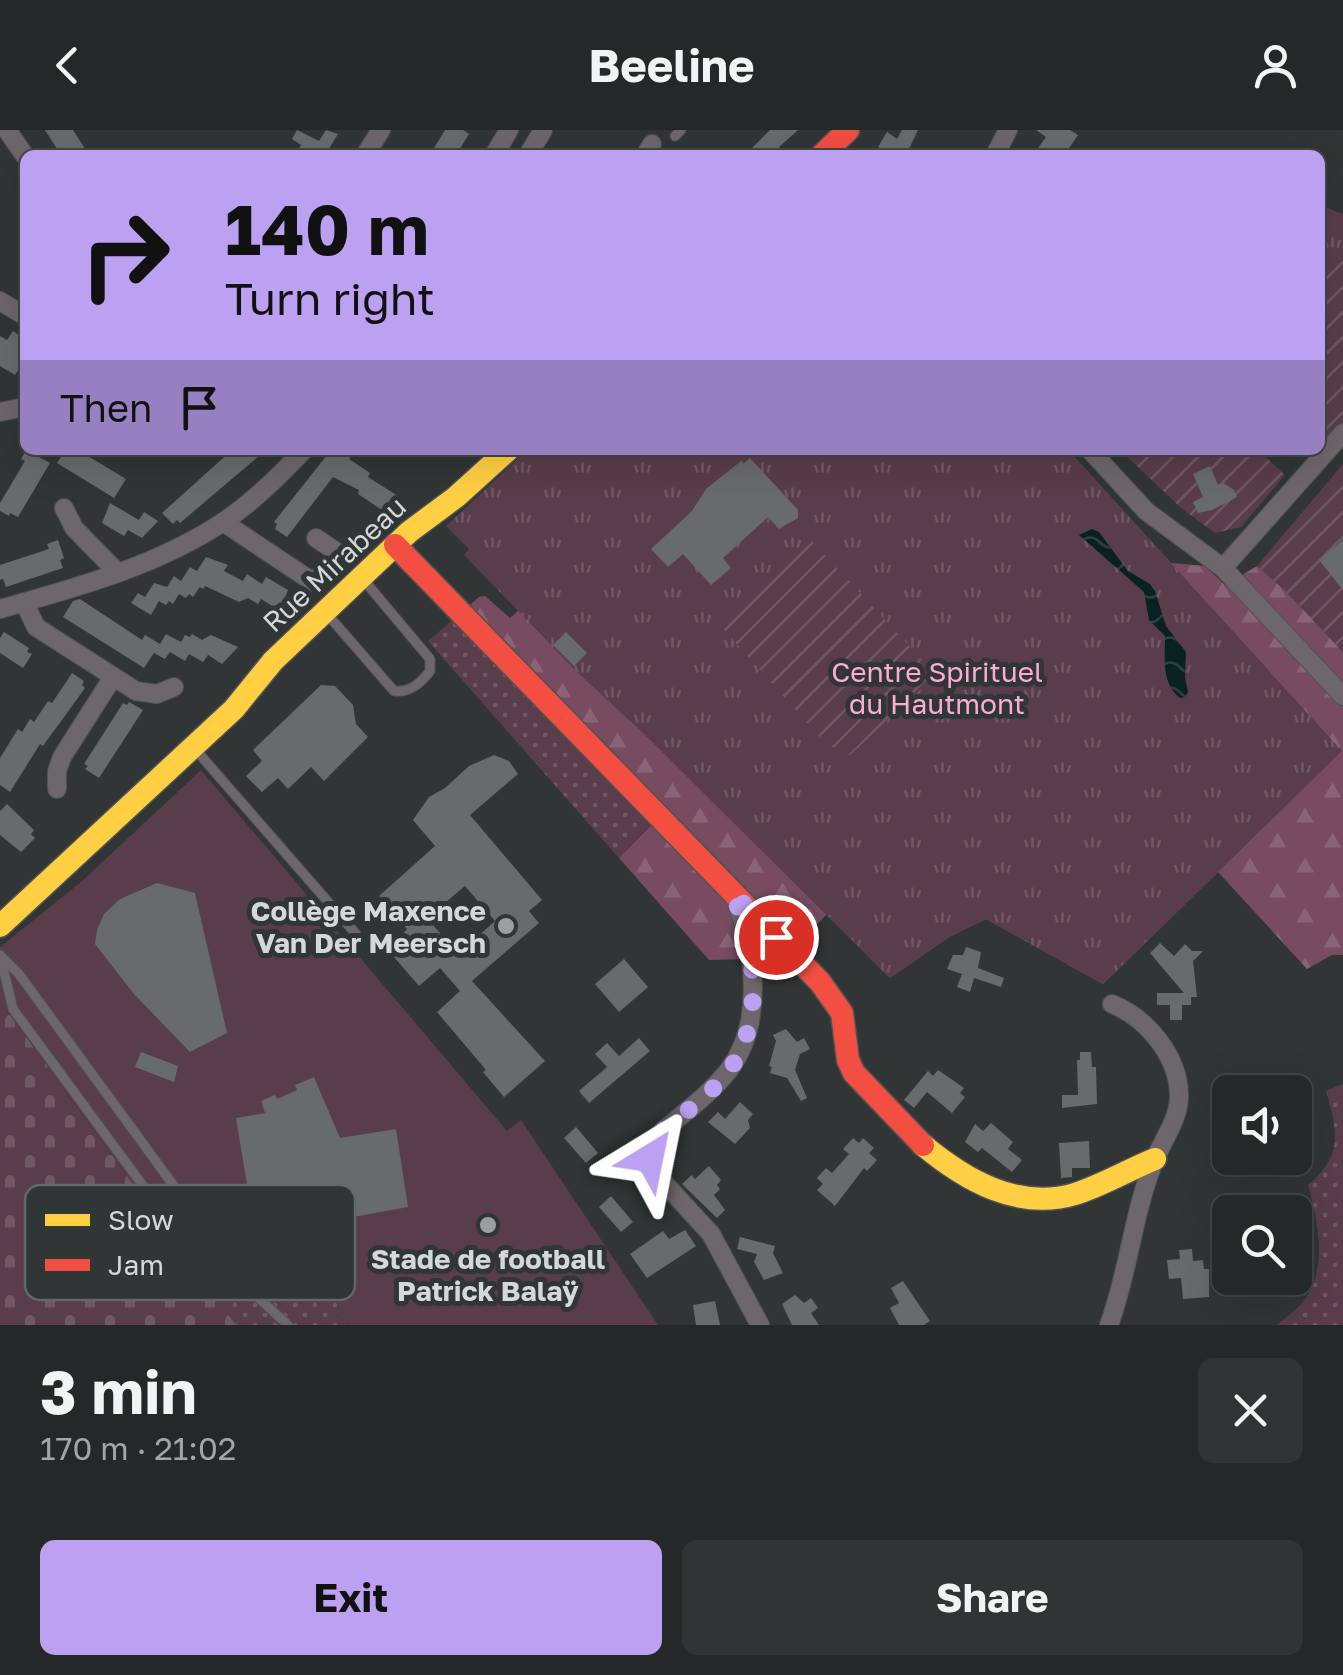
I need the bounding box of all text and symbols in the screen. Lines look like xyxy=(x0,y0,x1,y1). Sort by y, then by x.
icon: back xyxy=(40,38,95,93)
text: Beeline xyxy=(588,38,755,92)
icon: person xyxy=(1248,38,1303,93)
text: 140 m xyxy=(225,186,429,270)
icon: right xyxy=(60,190,190,320)
text: Turn right xyxy=(225,271,435,325)
icon: arrive xyxy=(172,380,227,435)
text: Then xyxy=(60,385,152,430)
street label: Rue Mirabeau xyxy=(256,490,412,638)
park label: Centre Spirituel du Hautmont xyxy=(831,655,1043,720)
place label: Collège Maxence Van Der Meersch xyxy=(251,894,486,959)
pin xyxy=(734,895,819,980)
icon: arrive xyxy=(749,910,804,965)
marker: Collège Maxence Van Der Meersch xyxy=(495,915,517,937)
map controls xyxy=(1212,1075,1312,1295)
button: sound xyxy=(1212,1075,1312,1175)
position arrow xyxy=(598,1106,702,1210)
legend xyxy=(25,1185,355,1300)
button: search xyxy=(1212,1195,1312,1295)
text: Slow xyxy=(108,1203,174,1236)
marker: Stade de football Patrick Balaÿ xyxy=(477,1214,499,1236)
place label: Stade de football Patrick Balaÿ xyxy=(371,1242,605,1307)
text: Jam xyxy=(108,1248,164,1281)
text: 3 min xyxy=(40,1355,197,1427)
button: close xyxy=(1198,1358,1303,1463)
text: 170 m · 21:02 xyxy=(40,1429,236,1467)
button: Exit xyxy=(40,1540,662,1655)
button: Share xyxy=(682,1540,1303,1655)

